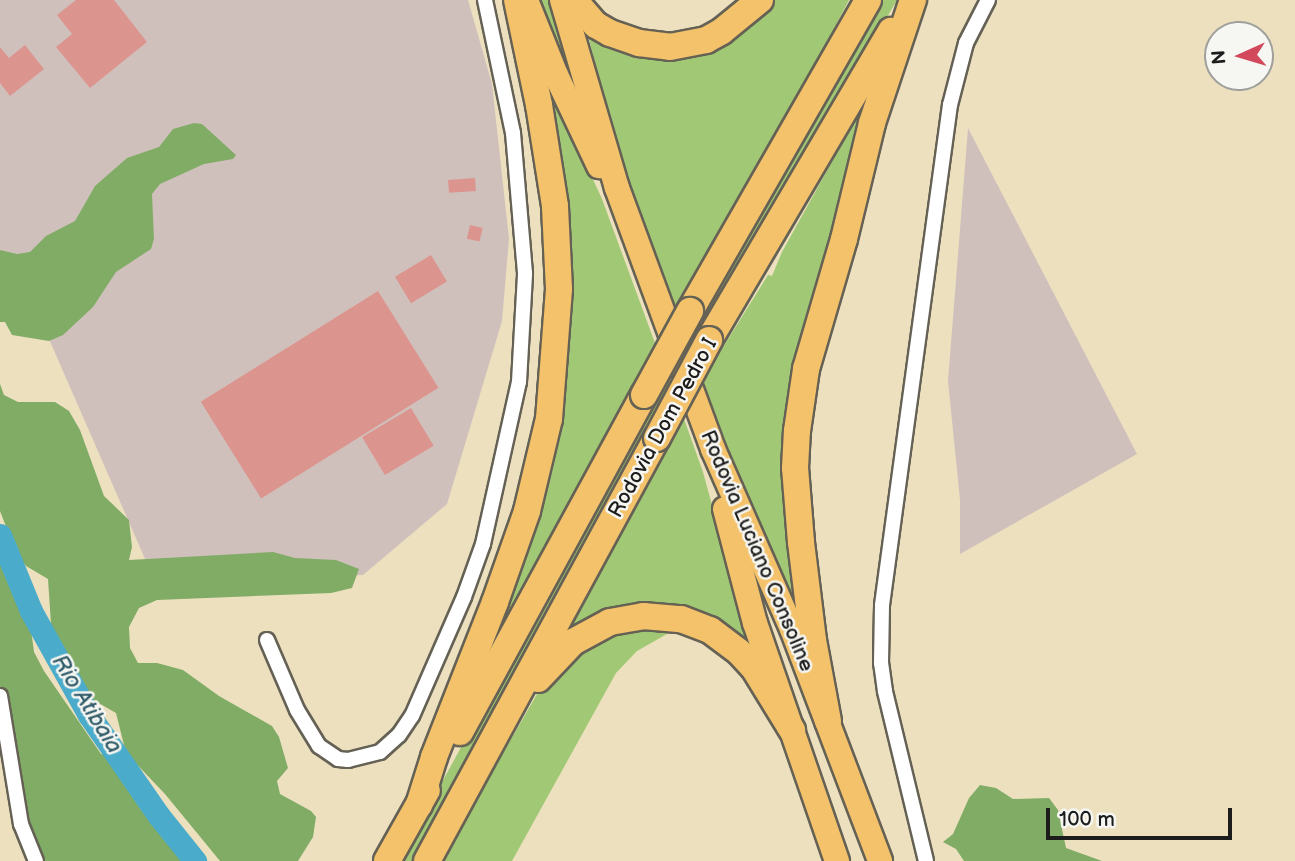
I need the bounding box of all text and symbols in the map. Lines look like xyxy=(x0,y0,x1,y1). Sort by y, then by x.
north arrow xyxy=(1204,21,1274,91)
text: N xyxy=(1208,49,1232,65)
street label: Rodovia Dom Pedro I xyxy=(603,334,723,522)
street label: Rodovia Luciano Consoline xyxy=(695,427,819,675)
water label: Rio Atibaia xyxy=(46,649,128,759)
scale bar xyxy=(1050,794,1236,838)
text: 100 m xyxy=(1059,807,1115,832)

